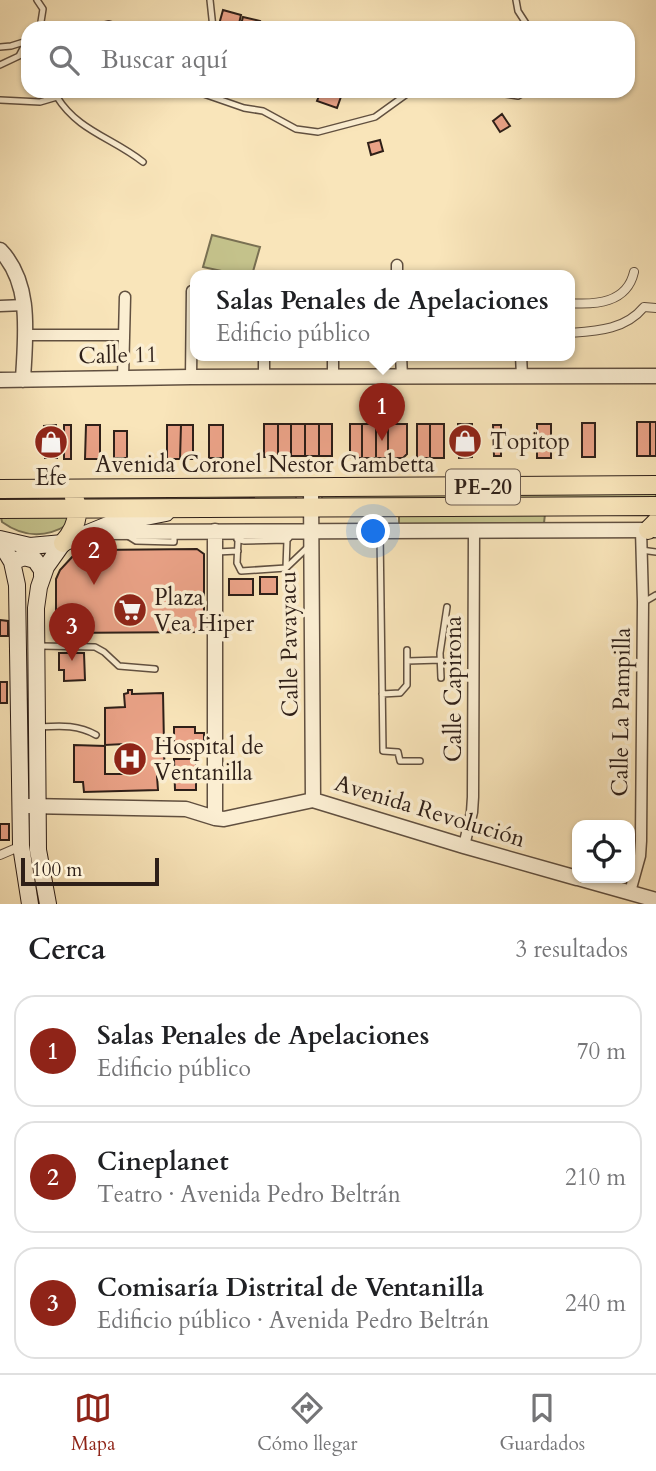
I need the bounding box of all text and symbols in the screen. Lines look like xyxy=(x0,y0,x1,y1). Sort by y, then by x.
search box xyxy=(21,21,635,98)
icon: search xyxy=(45,41,83,79)
text: Buscar aquí xyxy=(101,42,228,77)
popup xyxy=(190,270,575,361)
text: Salas Penales de Apelaciones xyxy=(216,283,549,318)
text: Edificio público xyxy=(216,318,370,349)
street label: Calle 11 xyxy=(78,339,158,371)
pin: 1 xyxy=(359,383,405,441)
shop icon: Topitop xyxy=(446,422,484,460)
shop icon: Efe xyxy=(32,423,70,461)
place label: Topitop xyxy=(490,426,570,457)
street label: Avenida Coronel Nestor Gambetta xyxy=(95,449,435,480)
place label: Efe xyxy=(35,462,67,493)
road number: PE-20 xyxy=(446,470,520,504)
your location xyxy=(356,514,390,548)
pin: 2 xyxy=(71,527,117,585)
street label: Calle Pavayacu xyxy=(272,571,306,717)
place label: Plaza Vea Hiper xyxy=(154,582,255,639)
supermarket icon: Plaza Vea Hiper xyxy=(111,591,149,629)
pin: 3 xyxy=(49,603,95,661)
street label: Calle Capirona xyxy=(438,616,469,762)
street label: Calle La Pampilla xyxy=(604,627,638,797)
place label: Hospital de Ventanilla xyxy=(154,731,264,788)
hospital icon: Hospital de Ventanilla xyxy=(111,740,149,778)
street label: Avenida Revolución xyxy=(331,767,529,855)
map controls xyxy=(572,820,635,883)
button: locate xyxy=(572,820,635,883)
scale bar xyxy=(21,855,159,887)
text: 100 m xyxy=(32,857,82,883)
text: Cerca xyxy=(28,929,106,970)
text: 3 resultados xyxy=(515,934,628,965)
text: Salas Penales de Apelaciones xyxy=(97,1018,429,1053)
text: 1 xyxy=(47,1036,59,1067)
text: 70 m xyxy=(577,1036,626,1067)
text: Edificio público xyxy=(97,1053,251,1084)
text: Cineplanet xyxy=(97,1144,229,1179)
text: 2 xyxy=(47,1162,59,1193)
text: 210 m xyxy=(565,1162,626,1193)
text: Teatro · Avenida Pedro Beltrán xyxy=(97,1179,401,1210)
text: Comisaría Distrital de Ventanilla xyxy=(97,1270,484,1305)
text: 3 xyxy=(47,1288,59,1319)
text: 240 m xyxy=(565,1288,626,1319)
text: Edificio público · Avenida Pedro Beltrán xyxy=(97,1305,489,1336)
tab: Mapa xyxy=(71,1389,115,1457)
tab: Cómo llegar xyxy=(257,1389,358,1457)
tab: Guardados xyxy=(499,1389,585,1457)

